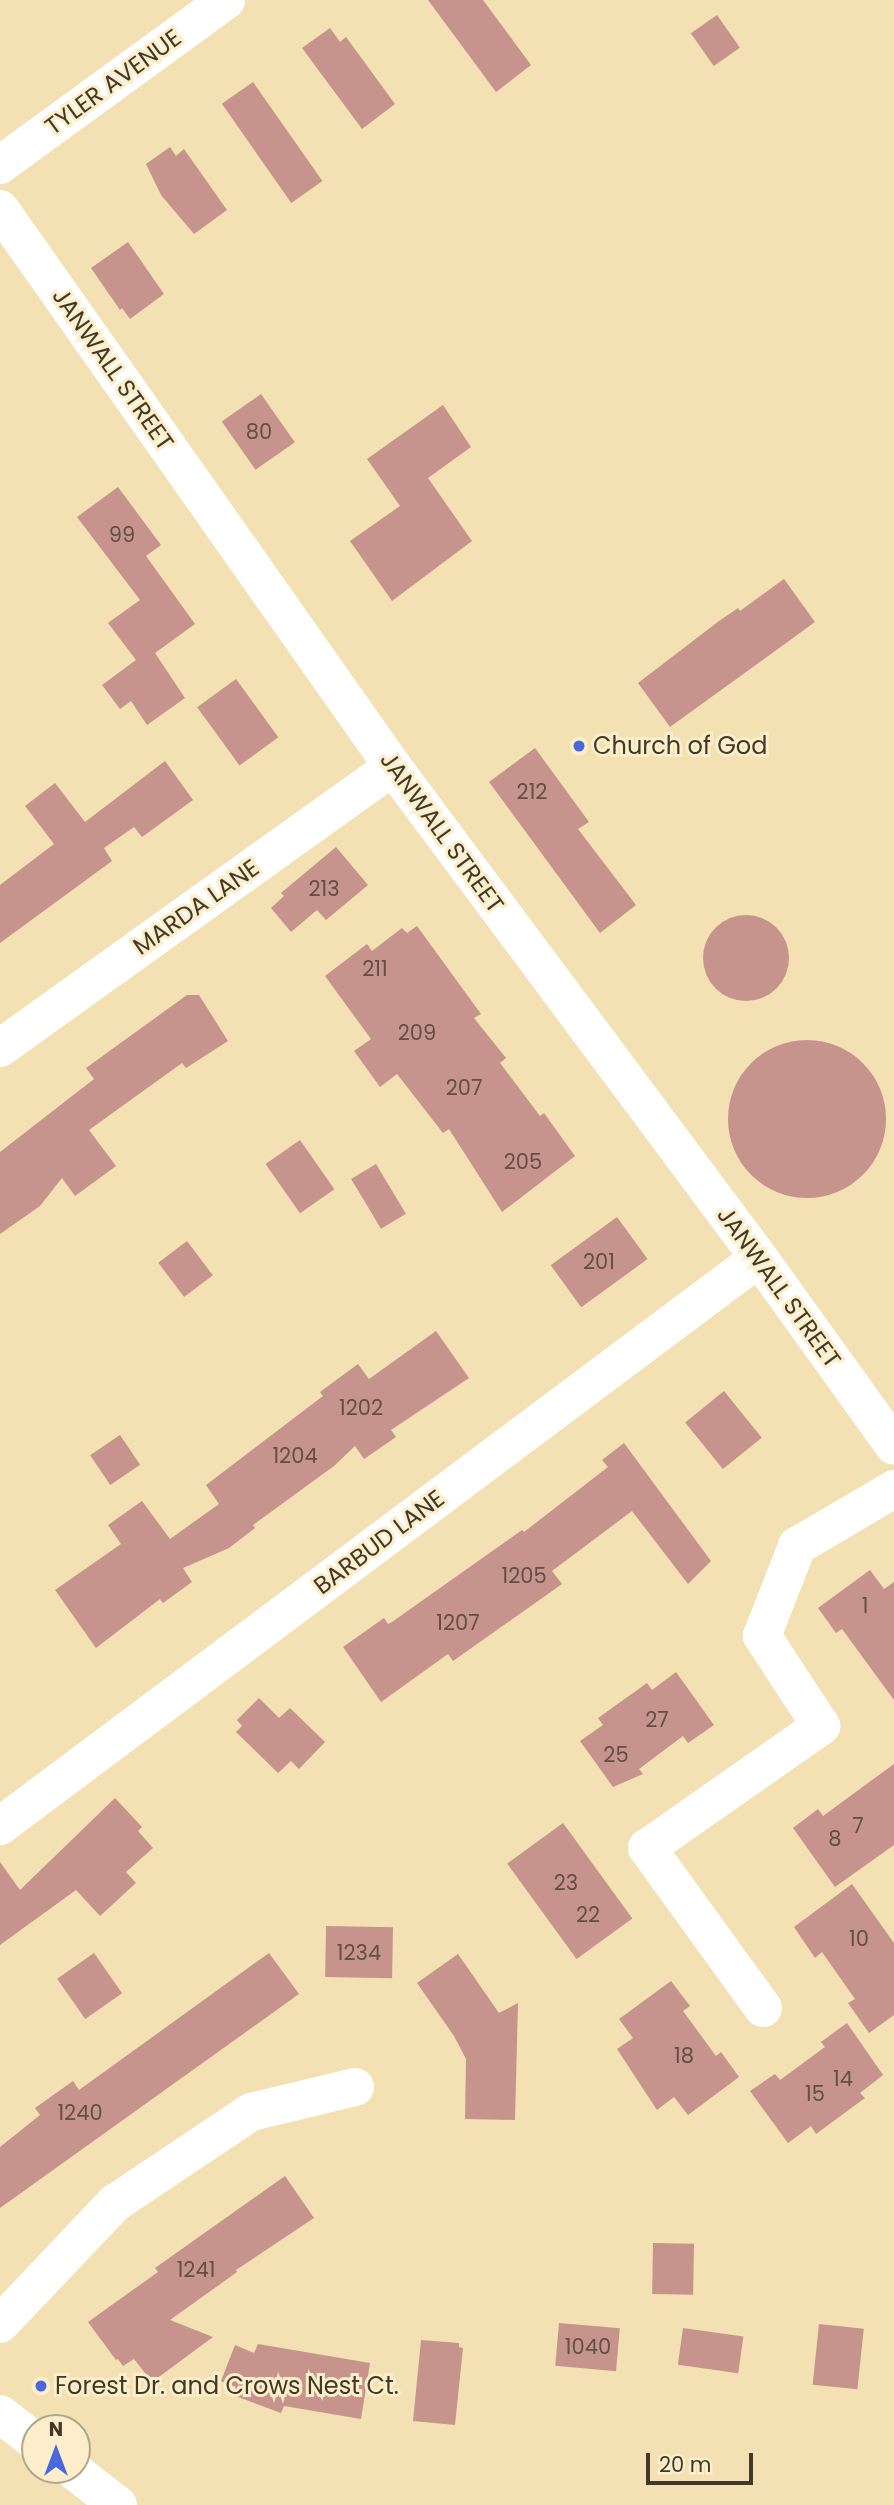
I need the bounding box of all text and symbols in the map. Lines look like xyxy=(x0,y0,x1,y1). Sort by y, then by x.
street label: TYLER AVENUE xyxy=(40,23,186,141)
street label: JANWALL STREET xyxy=(46,282,180,456)
house number: 80 xyxy=(246,419,272,445)
house number: 99 xyxy=(109,522,135,548)
place label: Church of God xyxy=(593,732,767,760)
marker: Church of God xyxy=(571,738,587,754)
street label: JANWALL STREET xyxy=(374,746,510,918)
house number: 212 xyxy=(517,779,547,805)
street label: MARDA LANE xyxy=(128,853,264,961)
house number: 213 xyxy=(308,876,340,902)
house number: 211 xyxy=(362,956,388,982)
house number: 209 xyxy=(398,1020,436,1046)
house number: 207 xyxy=(446,1075,482,1101)
house number: 205 xyxy=(504,1149,542,1175)
street label: JANWALL STREET xyxy=(711,1201,847,1373)
house number: 201 xyxy=(583,1249,615,1275)
house number: 1202 xyxy=(339,1395,383,1421)
house number: 1204 xyxy=(272,1443,318,1469)
street label: BARBUD LANE xyxy=(308,1484,450,1600)
house number: 1205 xyxy=(501,1563,547,1589)
house number: 1 xyxy=(862,1593,868,1619)
house number: 1207 xyxy=(436,1610,480,1636)
house number: 27 xyxy=(645,1707,669,1733)
house number: 25 xyxy=(603,1742,629,1768)
house number: 7 xyxy=(852,1813,864,1839)
house number: 8 xyxy=(828,1826,842,1852)
house number: 23 xyxy=(554,1870,578,1896)
house number: 22 xyxy=(576,1902,600,1928)
house number: 10 xyxy=(849,1926,869,1952)
house number: 1234 xyxy=(337,1940,381,1966)
house number: 18 xyxy=(674,2043,694,2069)
house number: 14 xyxy=(833,2066,853,2092)
house number: 15 xyxy=(805,2081,825,2107)
house number: 1240 xyxy=(57,2100,103,2126)
house number: 1241 xyxy=(177,2257,215,2283)
house number: 1040 xyxy=(565,2334,611,2360)
place label: Forest Dr. and Crows Nest Ct. xyxy=(55,2372,399,2400)
marker: Forest Dr. and Crows Nest Ct. xyxy=(33,2378,49,2394)
north arrow xyxy=(21,2414,91,2484)
text: N xyxy=(49,2416,63,2443)
scale bar xyxy=(649,2438,756,2482)
text: 20 m xyxy=(659,2450,712,2479)

